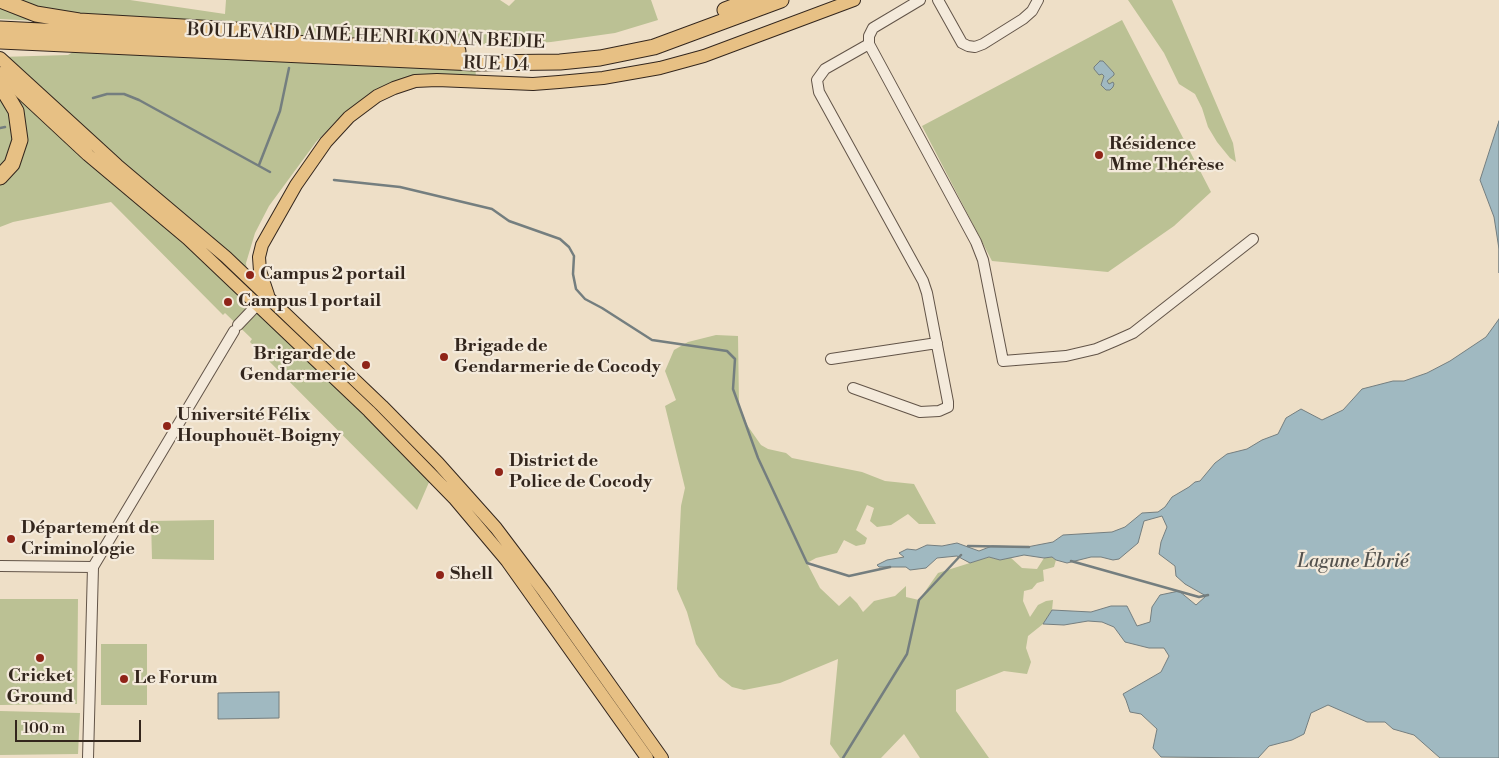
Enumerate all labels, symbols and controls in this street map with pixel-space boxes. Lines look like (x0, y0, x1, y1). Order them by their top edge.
street label: BOULEVARD AIMÉ HENRI KONAN BEDIE (187, 20, 545, 54)
street label: RUE D4 (463, 53, 529, 77)
place label: Résidence Mme Thérèse (1109, 134, 1224, 176)
marker: Résidence Mme Thérèse (1093, 149, 1105, 161)
place label: Campus 2 portail (260, 264, 406, 286)
marker: Campus 2 portail (244, 269, 256, 281)
place label: Campus 1 portail (238, 291, 381, 313)
marker: Campus 1 portail (222, 296, 234, 308)
place label: Brigade de Gendarmerie de Cocody (454, 336, 661, 378)
place label: Brigarde de Gendarmerie (240, 344, 356, 386)
marker: Brigade de Gendarmerie de Cocody (438, 351, 450, 363)
marker: Brigarde de Gendarmerie (360, 359, 372, 371)
place label: Université Félix Houphouët-Boigny (177, 405, 341, 448)
marker: Université Félix Houphouët-Boigny (161, 420, 173, 432)
place label: District de Police de Cocody (509, 451, 652, 494)
marker: District de Police de Cocody (493, 466, 505, 478)
place label: Département de Criminologie (21, 518, 159, 560)
marker: Département de Criminologie (5, 533, 17, 545)
water label: Lagune Ébrié (1297, 551, 1409, 573)
place label: Shell (450, 564, 493, 586)
marker: Shell (434, 569, 446, 581)
marker: Cricket Ground (34, 652, 46, 664)
place label: Cricket Ground (6, 666, 74, 709)
place label: Le Forum (134, 668, 218, 690)
marker: Le Forum (118, 673, 130, 685)
scale bar (18, 710, 144, 742)
text: 100 m (23, 719, 65, 738)

